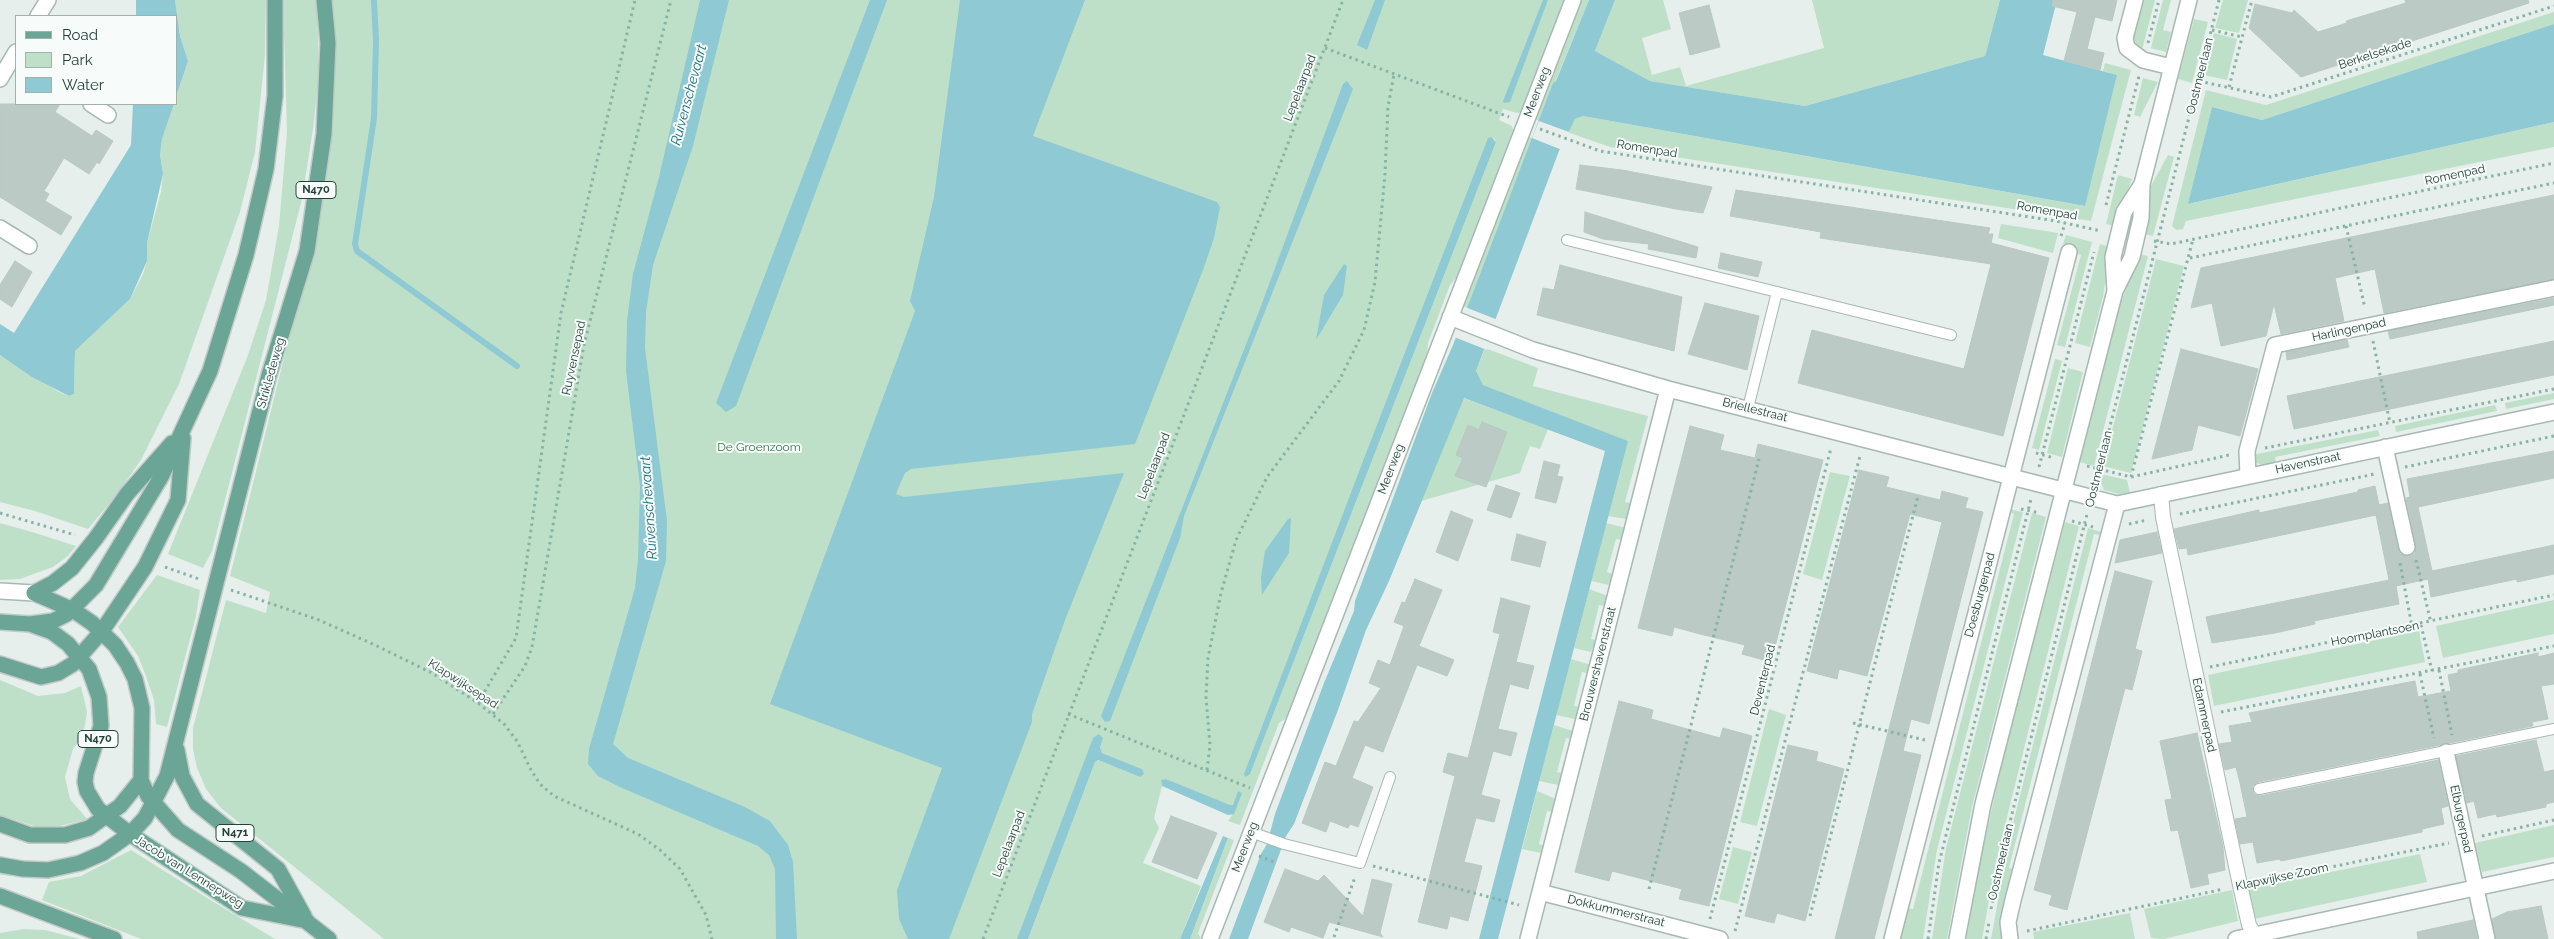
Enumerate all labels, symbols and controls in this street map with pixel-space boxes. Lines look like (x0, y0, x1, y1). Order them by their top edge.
legend (15, 15, 178, 105)
text: Road (62, 26, 98, 44)
street label: Berkelsekade (2337, 35, 2413, 73)
street label: Oostmeerlaan (2184, 36, 2216, 116)
water label: Ruivenschevaart (667, 43, 711, 147)
text: Park (62, 51, 93, 69)
street label: Lepelaarpad (1281, 53, 1319, 123)
street label: Meerweg (1521, 65, 1553, 119)
text: Water (62, 76, 104, 94)
street label: Romenpad (1616, 137, 1678, 161)
street label: Romenpad (2424, 162, 2486, 188)
road number: N470 (296, 182, 336, 198)
street label: Romenpad (2016, 199, 2078, 223)
street label: Harlingenpad (2311, 315, 2387, 345)
street label: Ruyvensepad (559, 319, 589, 397)
street label: Strikledeweg (254, 336, 288, 410)
street label: Briellestraat (1721, 395, 1789, 425)
street label: Oostmeerlaan (2083, 429, 2115, 509)
street label: Lepelaarpad (1135, 431, 1173, 501)
park label: De Groenzoom (717, 440, 801, 454)
street label: Meerweg (1375, 442, 1407, 496)
street label: Havenstraat (2274, 449, 2342, 477)
water label: Ruivenschevaart (637, 456, 661, 560)
street label: Doesburgerpad (1962, 551, 1998, 639)
street label: Brouwershavenstraat (1577, 605, 1619, 723)
street label: Hoornplantsoen (2330, 618, 2420, 650)
street label: Deventerpad (1747, 643, 1779, 717)
street label: Klapwijksepad (425, 656, 501, 712)
street label: Edammerpad (2189, 676, 2219, 754)
road number: N470 (78, 731, 118, 748)
street label: Elburgerpad (2447, 784, 2475, 854)
street label: Lepelaarpad (990, 809, 1028, 879)
street label: Meerweg (1229, 820, 1261, 874)
street label: Oostmeerlaan (1985, 822, 2017, 902)
road number: N471 (216, 824, 254, 841)
street label: Jacob van Lennepweg (132, 833, 246, 911)
street label: Klapwijkse Zoom (2234, 860, 2330, 894)
street label: Dokkummerstraat (1566, 892, 1666, 930)

